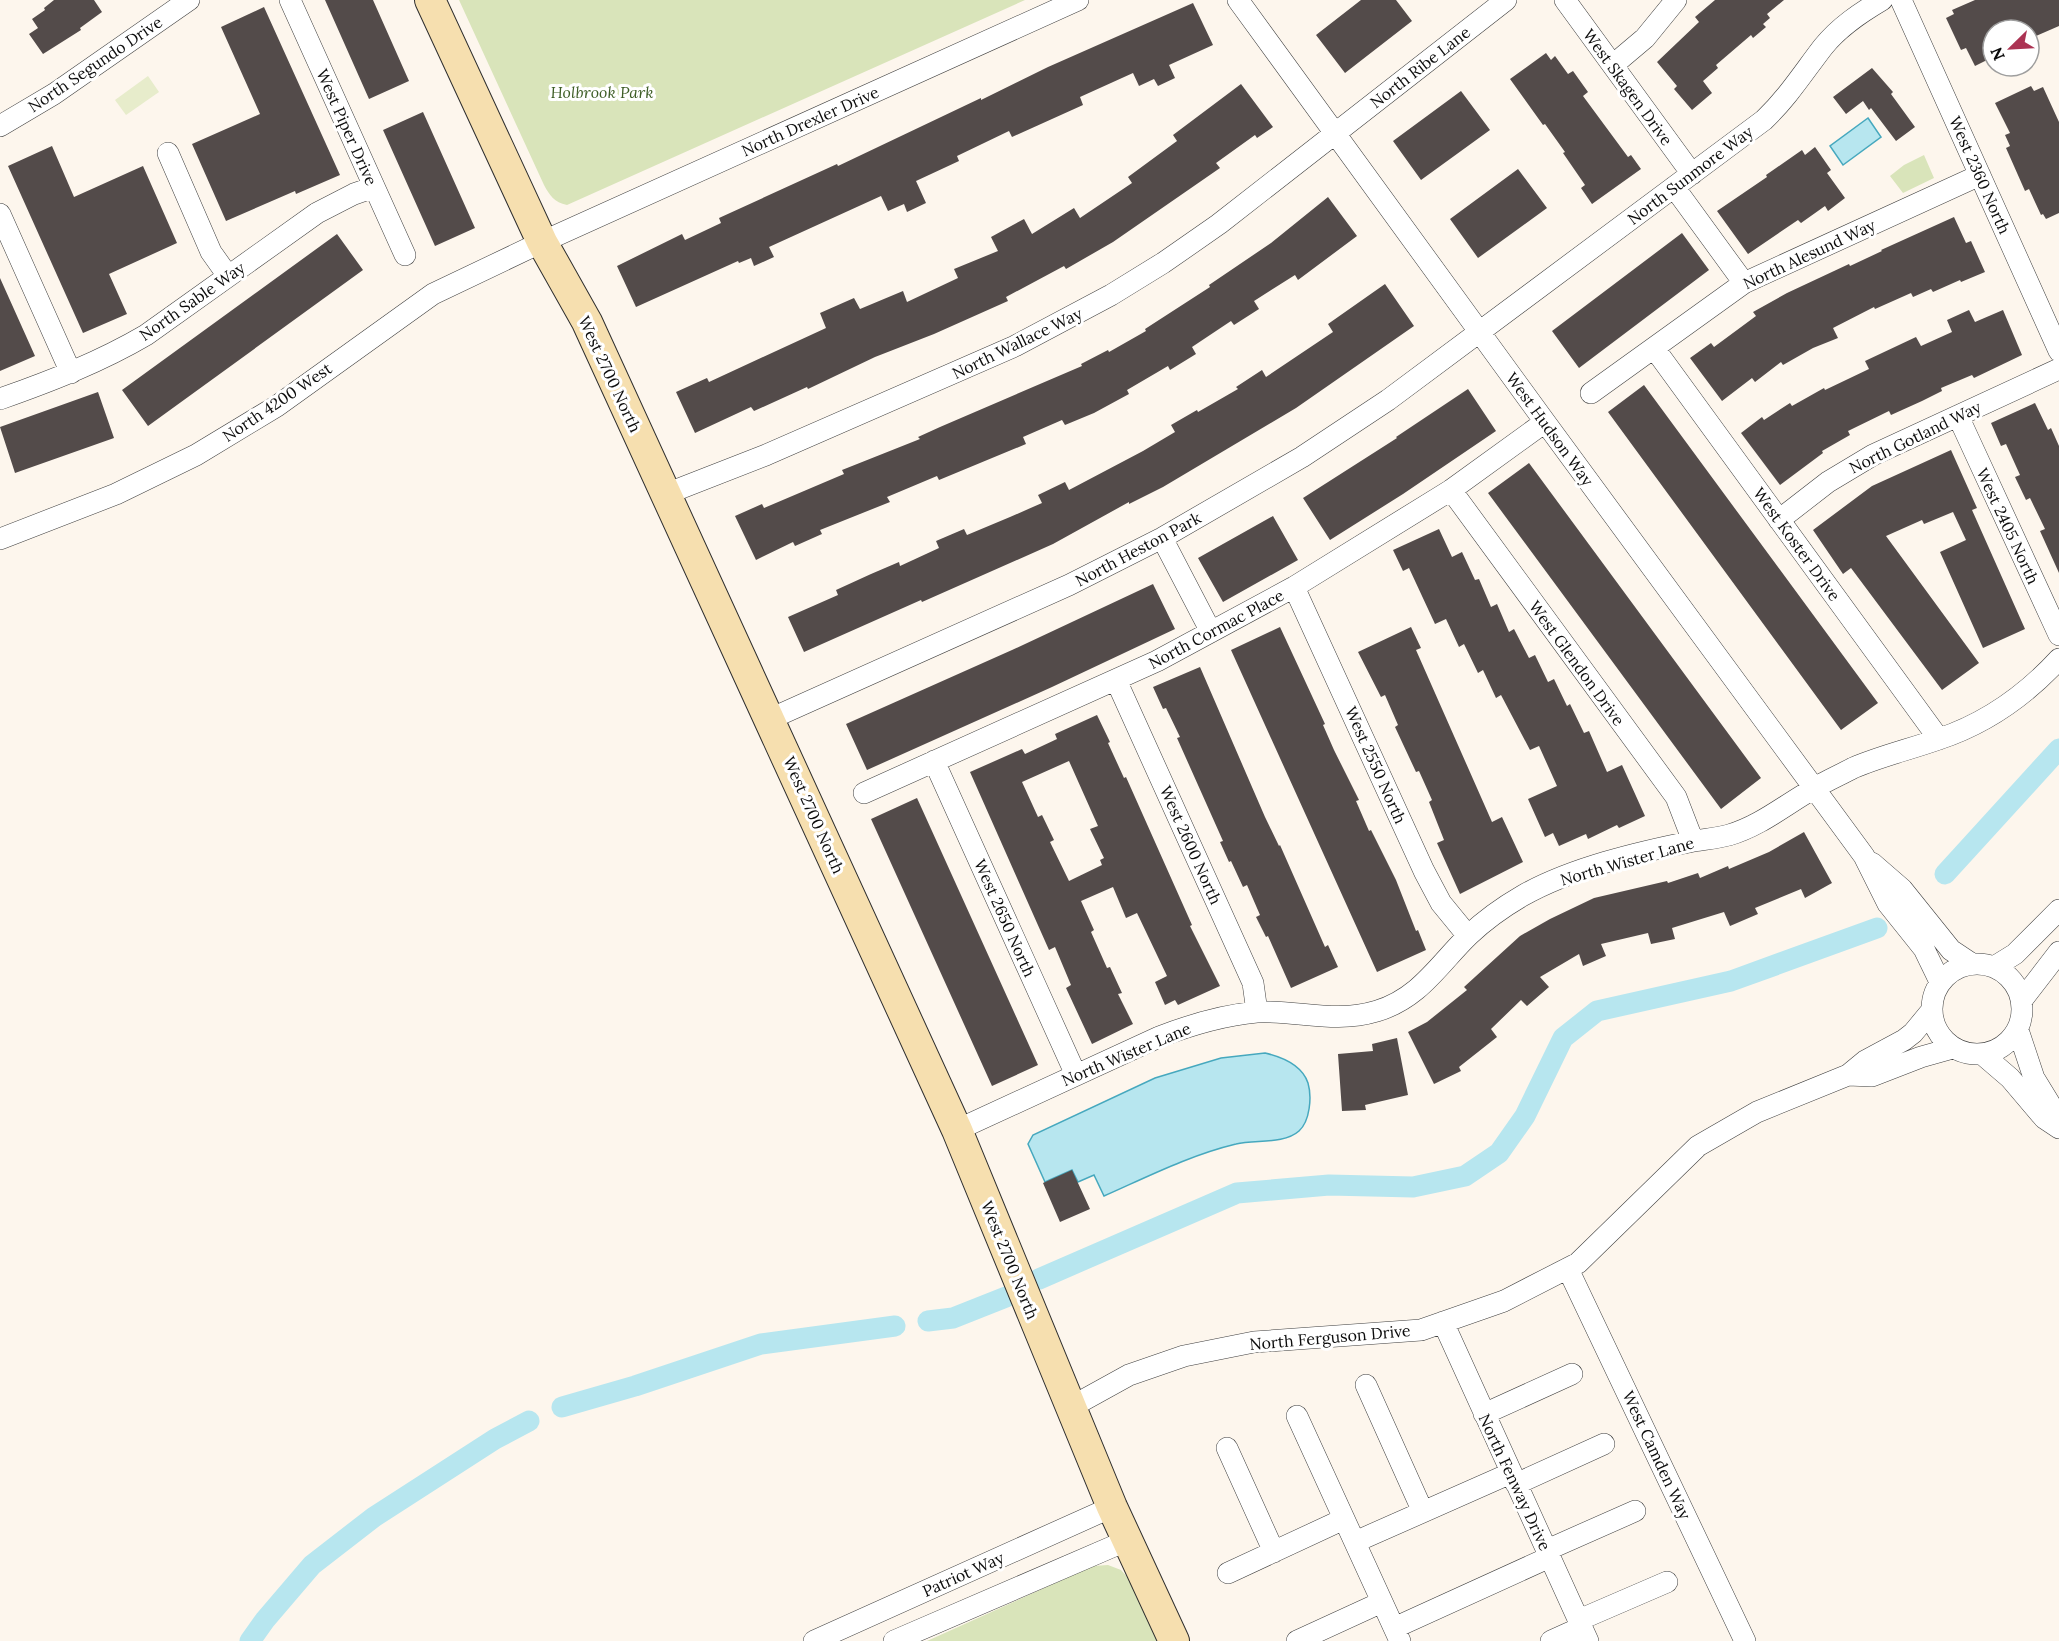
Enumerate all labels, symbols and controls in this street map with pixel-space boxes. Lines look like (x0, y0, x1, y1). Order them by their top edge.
street label: North Segundo Drive (24, 12, 166, 116)
north arrow (1981, 18, 2041, 78)
street label: North Ribe Lane (1366, 22, 1474, 112)
street label: West Skagen Drive (1579, 25, 1677, 149)
text: N (1986, 44, 2009, 64)
street label: West Piper Drive (312, 66, 382, 189)
park label: Holbrook Park (551, 82, 653, 102)
street label: North Drexler Drive (738, 82, 882, 160)
street label: West 2360 North (1945, 113, 2015, 237)
street label: North Sunmore Way (1623, 121, 1757, 229)
street label: North Alesund Way (1740, 214, 1879, 293)
street label: North Sable Way (135, 257, 249, 345)
street label: North Wallace Way (949, 303, 1086, 383)
street label: West 2700 North (574, 313, 646, 436)
street label: North 4200 West (219, 358, 336, 446)
street label: West Hudson Way (1502, 368, 1598, 490)
street label: North Gotland Way (1846, 396, 1985, 478)
street label: West 2405 North (1972, 465, 2044, 588)
street label: West Koster Drive (1749, 483, 1845, 605)
street label: North Heston Park (1072, 507, 1205, 591)
street label: North Cormac Place (1145, 585, 1287, 673)
street label: West Glendon Drive (1525, 597, 1629, 730)
street label: West 2550 North (1341, 703, 1411, 827)
street label: West 2700 North (779, 753, 849, 877)
street label: West 2600 North (1156, 783, 1226, 908)
street label: North Wister Lane (1558, 832, 1696, 890)
street label: West 2650 North (970, 856, 1040, 980)
street label: North Wister Lane (1058, 1018, 1194, 1090)
street label: West 2700 North (977, 1198, 1043, 1323)
street label: North Ferguson Drive (1249, 1320, 1412, 1354)
street label: West Camden Way (1618, 1388, 1696, 1523)
street label: North Fenway Drive (1475, 1410, 1556, 1554)
street label: Patriot Way (919, 1547, 1007, 1601)

